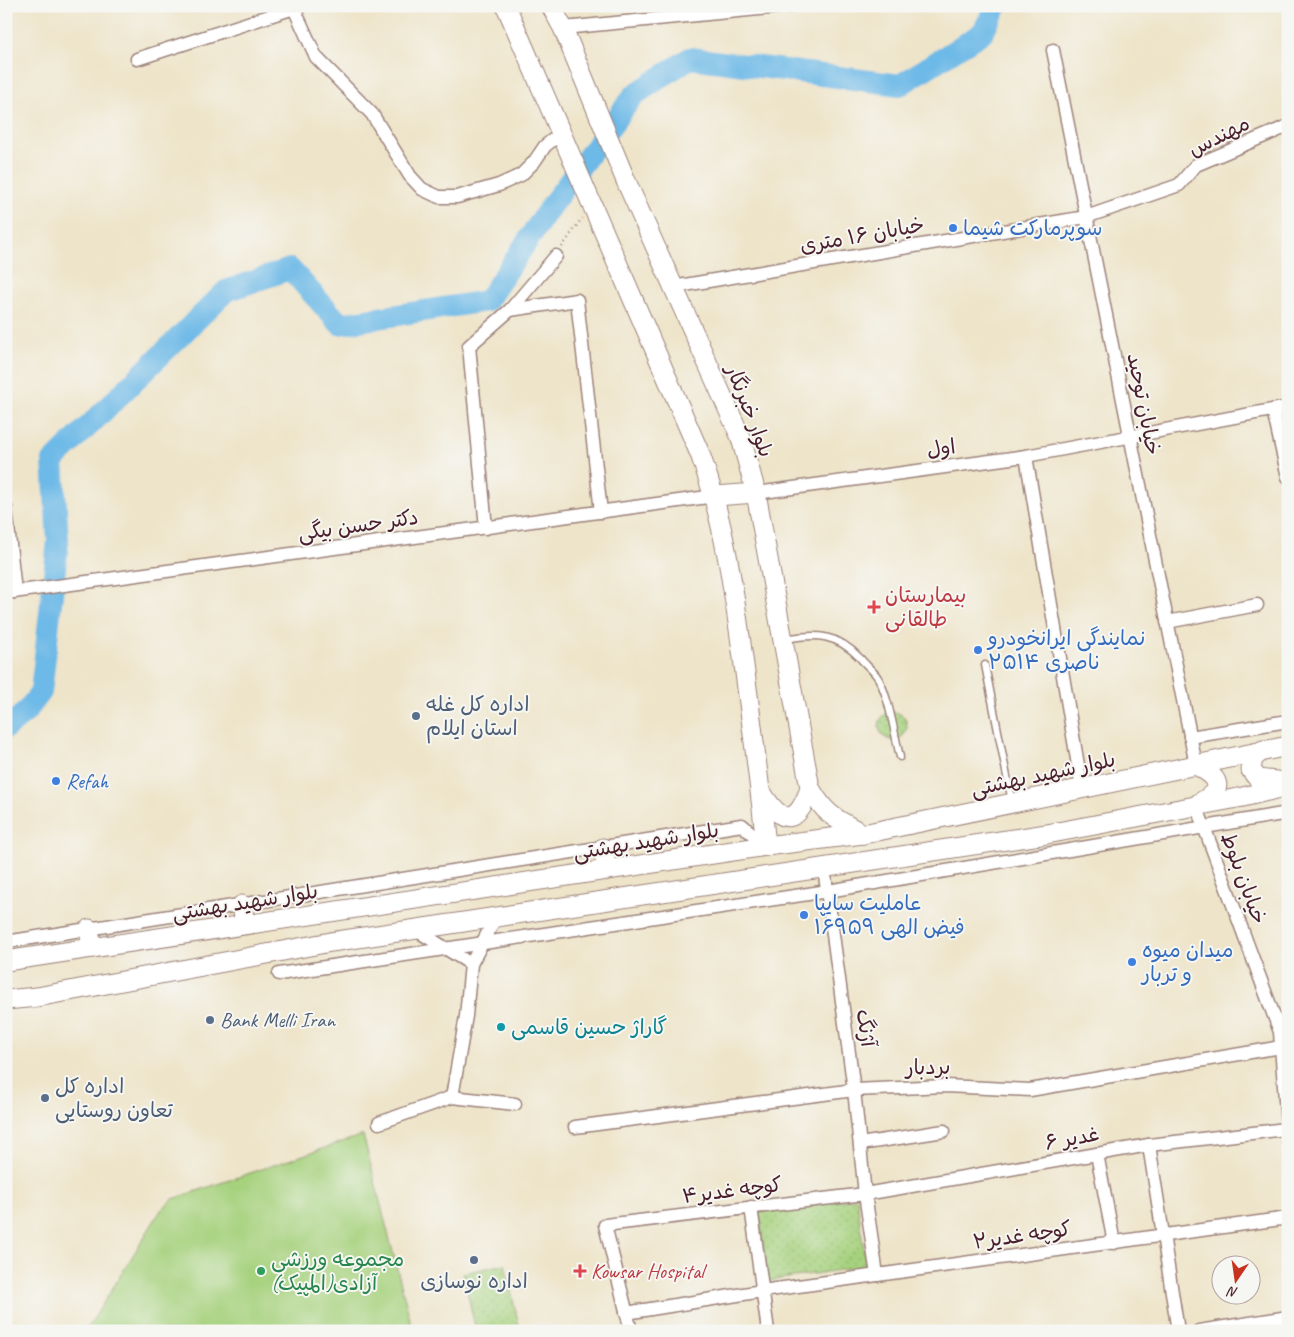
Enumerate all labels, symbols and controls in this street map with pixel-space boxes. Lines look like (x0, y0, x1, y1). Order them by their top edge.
street label: مهندس (1184, 110, 1254, 162)
street label: خیابان ۱۶ متری (798, 211, 926, 259)
place label: سوپرمارکت شیما (963, 215, 1103, 241)
marker: سوپرمارکت شیما (947, 222, 959, 234)
street label: خیابان توحید (1121, 351, 1167, 457)
street label: بلوار خبرنگار (720, 359, 780, 461)
street label: اول (925, 433, 957, 463)
street label: دکتر حسن بیگی (296, 504, 420, 547)
place label: بیمارستان طالقانی (885, 582, 966, 633)
marker: بیمارستان طالقانی (867, 600, 881, 614)
place label: نمایندگی ایرانخودرو ناصری ۲۵۱۴ (986, 625, 1145, 675)
marker: نمایندگی ایرانخودرو ناصری ۲۵۱۴ (972, 644, 984, 656)
place label: اداره کل غله استان ایلام (426, 691, 529, 744)
marker: اداره کل غله استان ایلام (410, 710, 422, 722)
street label: بلوار شهید بهشتی (968, 746, 1118, 803)
place label: Refah (66, 768, 109, 794)
marker: Refah (50, 775, 62, 787)
street label: بلوار شهید بهشتی (571, 817, 721, 866)
street label: خیابان بلوط (1214, 828, 1273, 928)
street label: بلوار شهید بهشتی (170, 878, 320, 927)
place label: عاملیت سایپا ۱۶۹۵۹ فیض الهی (814, 890, 965, 941)
marker: عاملیت سایپا ۱۶۹۵۹ فیض الهی (798, 909, 810, 921)
place label: میدان میوه و تربار (1140, 937, 1234, 987)
marker: میدان میوه و تربار (1126, 956, 1138, 968)
place label: Bank Melli Iran (220, 1007, 336, 1033)
street label: آژنگ (850, 1007, 882, 1049)
marker: Bank Melli Iran (204, 1014, 216, 1026)
place label: گاراژ حسین قاسمی (511, 1014, 667, 1041)
marker: گاراژ حسین قاسمی (495, 1021, 507, 1033)
street label: بردبار (903, 1054, 951, 1080)
place label: اداره کل تعاون روستایی (55, 1073, 174, 1124)
marker: اداره کل تعاون روستایی (39, 1092, 51, 1104)
street label: غدیر ۶ (1043, 1120, 1101, 1156)
street label: کوچه غدیر۴ (681, 1171, 783, 1209)
street label: کوچه غدیر۲ (971, 1215, 1073, 1255)
place label: مجموعه ورزشی آزادی(المپیک) (271, 1246, 404, 1296)
marker: اداره نوسازی (468, 1254, 480, 1266)
north arrow (1212, 1254, 1262, 1304)
place label: Kowsar Hospital (591, 1258, 707, 1284)
marker: Kowsar Hospital (573, 1264, 587, 1278)
marker: مجموعه ورزشی آزادی(المپیک) (255, 1265, 267, 1277)
place label: اداره نوسازی (420, 1268, 528, 1294)
text: N (1225, 1282, 1239, 1301)

